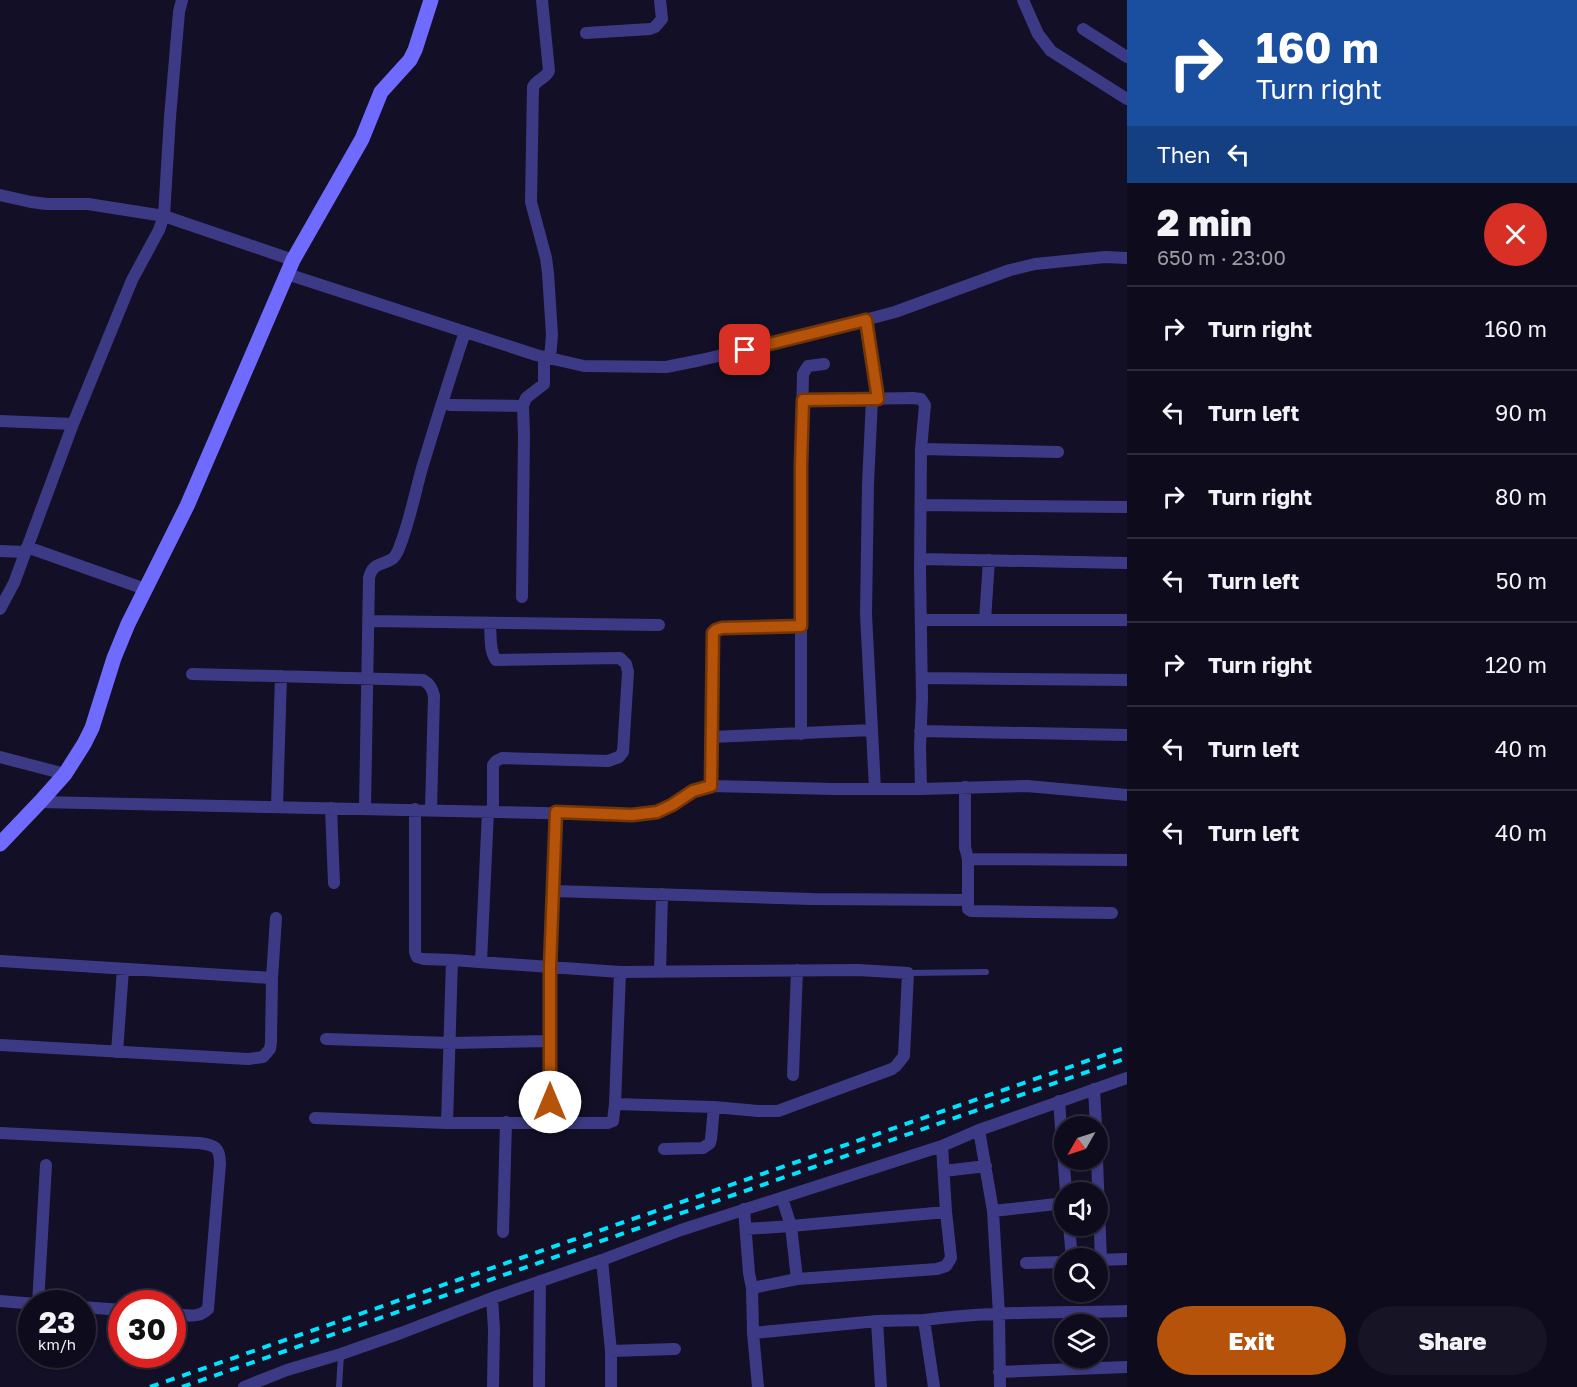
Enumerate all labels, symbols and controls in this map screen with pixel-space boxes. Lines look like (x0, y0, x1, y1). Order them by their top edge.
text: 160 m (1256, 22, 1379, 72)
icon: right (1157, 24, 1235, 102)
text: Turn right (1256, 73, 1382, 105)
icon: left (1222, 138, 1255, 171)
text: Then (1157, 141, 1210, 168)
text: 2 min (1157, 201, 1252, 244)
button: close (1484, 203, 1547, 266)
text: 650 m · 23:00 (1157, 245, 1286, 269)
icon: right (1157, 312, 1190, 345)
text: Turn right (1208, 315, 1312, 342)
text: 160 m (1484, 315, 1547, 342)
pin (719, 324, 770, 375)
icon: arrive (728, 333, 761, 366)
icon: left (1157, 396, 1190, 429)
text: Turn left (1208, 399, 1299, 426)
text: 90 m (1495, 399, 1547, 426)
icon: right (1157, 480, 1190, 513)
text: Turn right (1208, 483, 1312, 510)
text: 80 m (1495, 483, 1547, 510)
icon: left (1157, 564, 1190, 597)
text: Turn left (1208, 567, 1299, 594)
text: 50 m (1496, 567, 1547, 594)
icon: right (1157, 648, 1190, 681)
text: Turn right (1208, 651, 1312, 678)
text: 120 m (1485, 651, 1547, 678)
icon: left (1157, 732, 1190, 765)
text: Turn left (1208, 735, 1299, 762)
text: 40 m (1495, 735, 1547, 762)
icon: left (1157, 816, 1190, 849)
text: Turn left (1208, 819, 1299, 846)
text: 40 m (1495, 819, 1547, 846)
position arrow (518, 1070, 582, 1134)
north arrow (1054, 1116, 1108, 1170)
map controls (1054, 1116, 1108, 1368)
button: sound (1054, 1182, 1108, 1236)
button: search (1054, 1248, 1108, 1302)
speed limit sign: 30 (108, 1290, 186, 1368)
text: 23 (39, 1304, 75, 1340)
button: Exit (1157, 1306, 1346, 1375)
button: Share (1358, 1306, 1547, 1375)
button: layers (1054, 1314, 1108, 1368)
text: km/h (38, 1335, 76, 1353)

